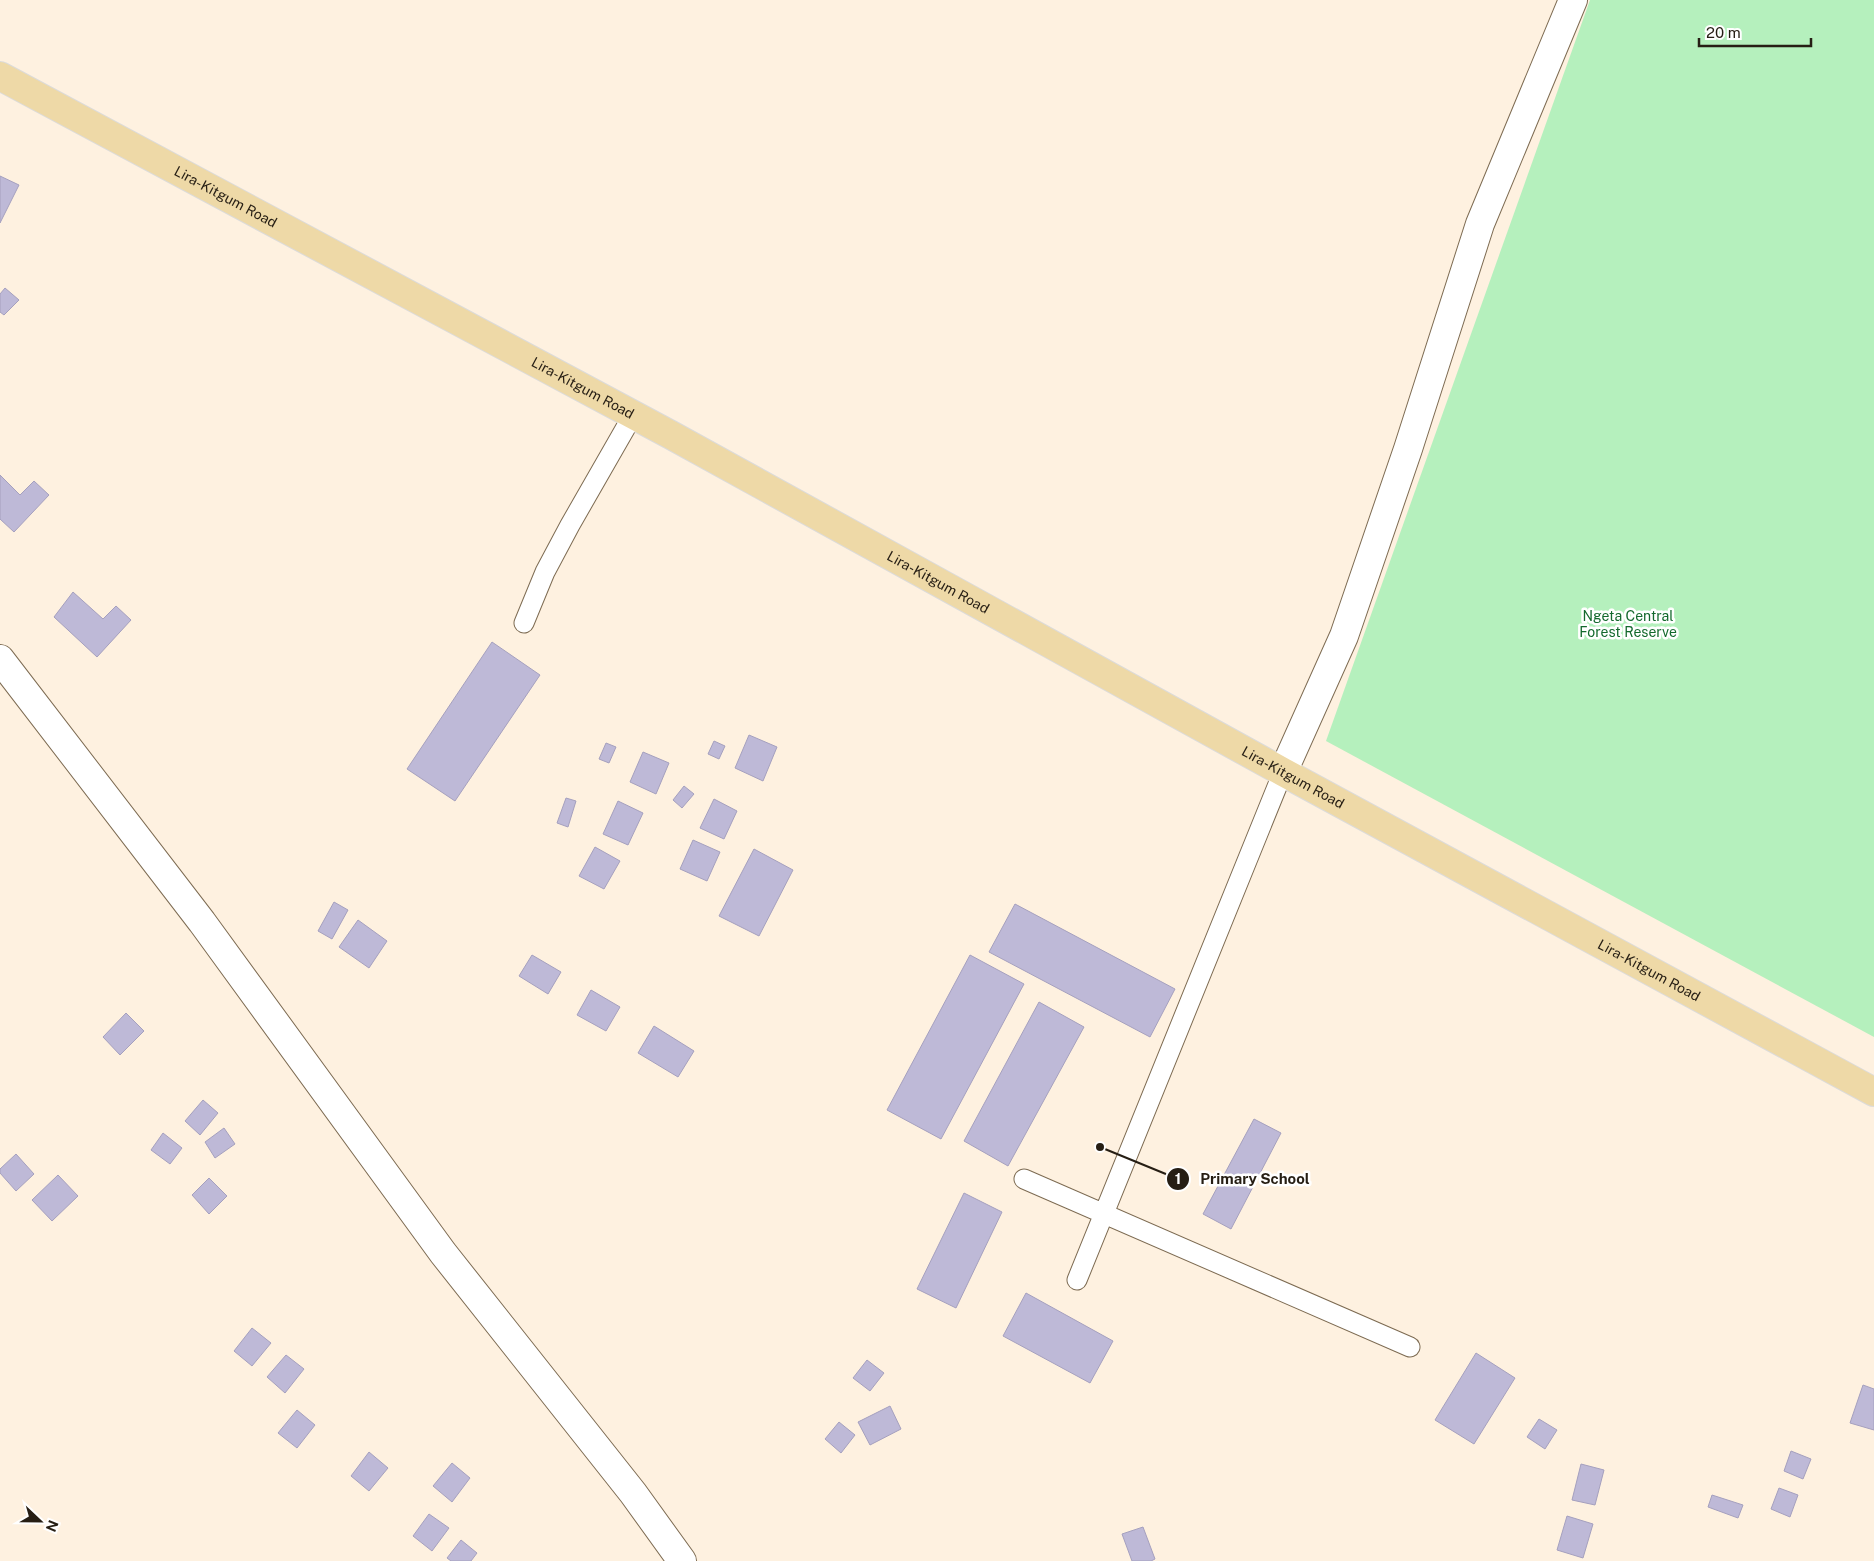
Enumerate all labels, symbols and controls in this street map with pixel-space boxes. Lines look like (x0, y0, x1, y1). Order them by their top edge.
scale bar (1699, 15, 1812, 47)
text: 20 m (1706, 24, 1741, 41)
street label: Lira-Kitgum Road (172, 163, 280, 231)
street label: Lira-Kitgum Road (529, 354, 637, 422)
street label: Lira-Kitgum Road (884, 548, 992, 617)
park label: Ngeta Central Forest Reserve (1579, 608, 1677, 640)
street label: Lira-Kitgum Road (1239, 743, 1347, 812)
street label: Lira-Kitgum Road (1595, 936, 1703, 1004)
callout: Primary School (1166, 1164, 1320, 1194)
text: 1 (1175, 1170, 1181, 1187)
text: Primary School (1200, 1170, 1310, 1187)
north arrow (15, 1496, 65, 1546)
text: N (43, 1518, 62, 1534)

